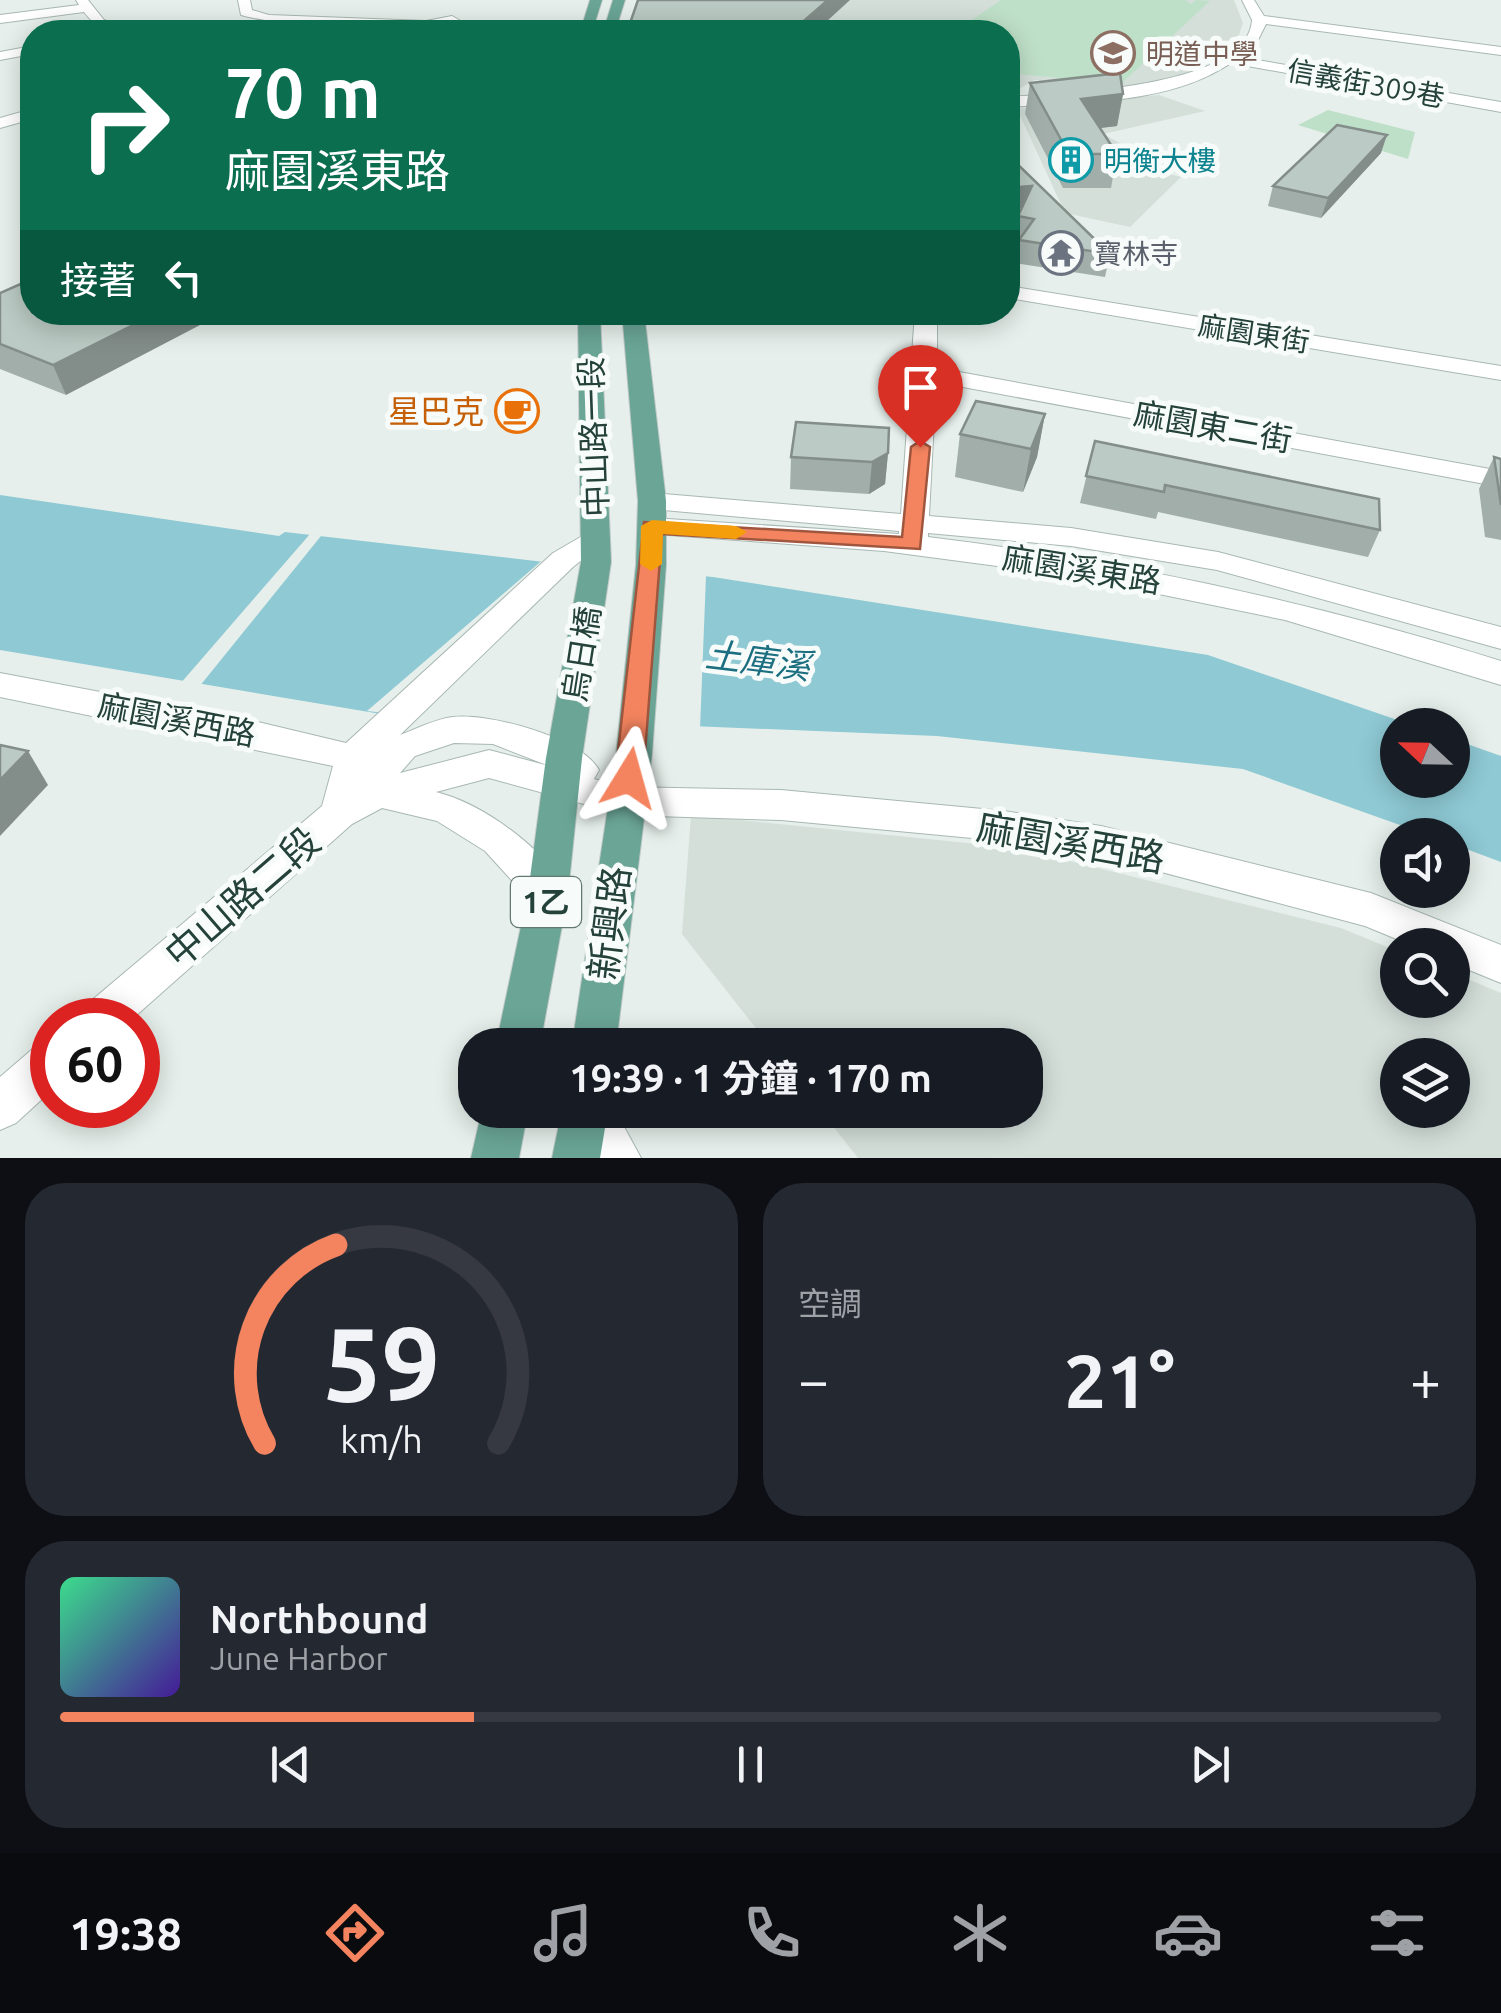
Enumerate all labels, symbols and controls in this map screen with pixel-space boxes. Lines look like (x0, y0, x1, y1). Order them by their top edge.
school or university icon: 明道中學 (1090, 30, 1136, 76)
place label: 明道中學 (1146, 38, 1258, 69)
text: 70 m (225, 53, 381, 131)
street label: 信義街309巷 (1285, 54, 1447, 112)
icon: right (60, 60, 190, 190)
building icon: 明衡大樓 (1048, 137, 1094, 183)
text: 麻園溪東路 (225, 145, 450, 196)
place label: 明衡大樓 (1104, 145, 1216, 176)
temple icon: 寶林寺 (1038, 230, 1084, 276)
place label: 寶林寺 (1094, 238, 1178, 269)
icon: left (156, 250, 211, 305)
text: 接著 (60, 259, 136, 301)
street label: 麻園東街 (1196, 309, 1312, 357)
pin (878, 345, 963, 448)
street label: 中山路一段 (572, 356, 614, 518)
icon: arrive (893, 360, 948, 415)
cafe icon: 星巴克 (494, 388, 540, 434)
place label: 星巴克 (388, 393, 484, 429)
street label: 麻園東二街 (1131, 394, 1295, 458)
street label: 麻園溪東路 (1000, 539, 1164, 599)
street label: 烏日橋 (556, 604, 606, 704)
water label: 土庫溪 (703, 634, 818, 687)
street label: 麻園溪西路 (95, 686, 259, 752)
north arrow (1380, 708, 1470, 798)
map controls (1380, 708, 1470, 1128)
position arrow (577, 726, 681, 830)
street label: 麻園溪西路 (974, 805, 1168, 879)
button: sound (1380, 818, 1470, 908)
street label: 中山路二段 (157, 819, 327, 975)
street label: 新興路 (581, 864, 637, 982)
road number: 1乙 (511, 877, 581, 927)
button: search (1380, 928, 1470, 1018)
speed limit sign: 60 (30, 998, 160, 1128)
button: layers (1380, 1038, 1470, 1128)
text: 19:39 · 1 分鐘 · 170 m (569, 1057, 932, 1099)
text: 空調 (798, 1285, 862, 1321)
text: 59 (323, 1304, 440, 1421)
text: 21° (1064, 1338, 1175, 1422)
text: − (798, 1349, 829, 1410)
text: + (1410, 1349, 1441, 1410)
text: km/h (340, 1420, 423, 1460)
text: Northbound (210, 1598, 428, 1640)
text: June Harbor (210, 1640, 388, 1676)
icon: previous (263, 1737, 318, 1792)
icon: pause (723, 1737, 778, 1792)
icon: next (1183, 1737, 1238, 1792)
icon: directions (320, 1898, 390, 1968)
icon: music (528, 1898, 598, 1968)
icon: phone (737, 1898, 807, 1968)
icon: climate (945, 1898, 1015, 1968)
icon: car (1153, 1898, 1223, 1968)
icon: filters (1362, 1898, 1432, 1968)
text: 19:38 (69, 1908, 182, 1959)

